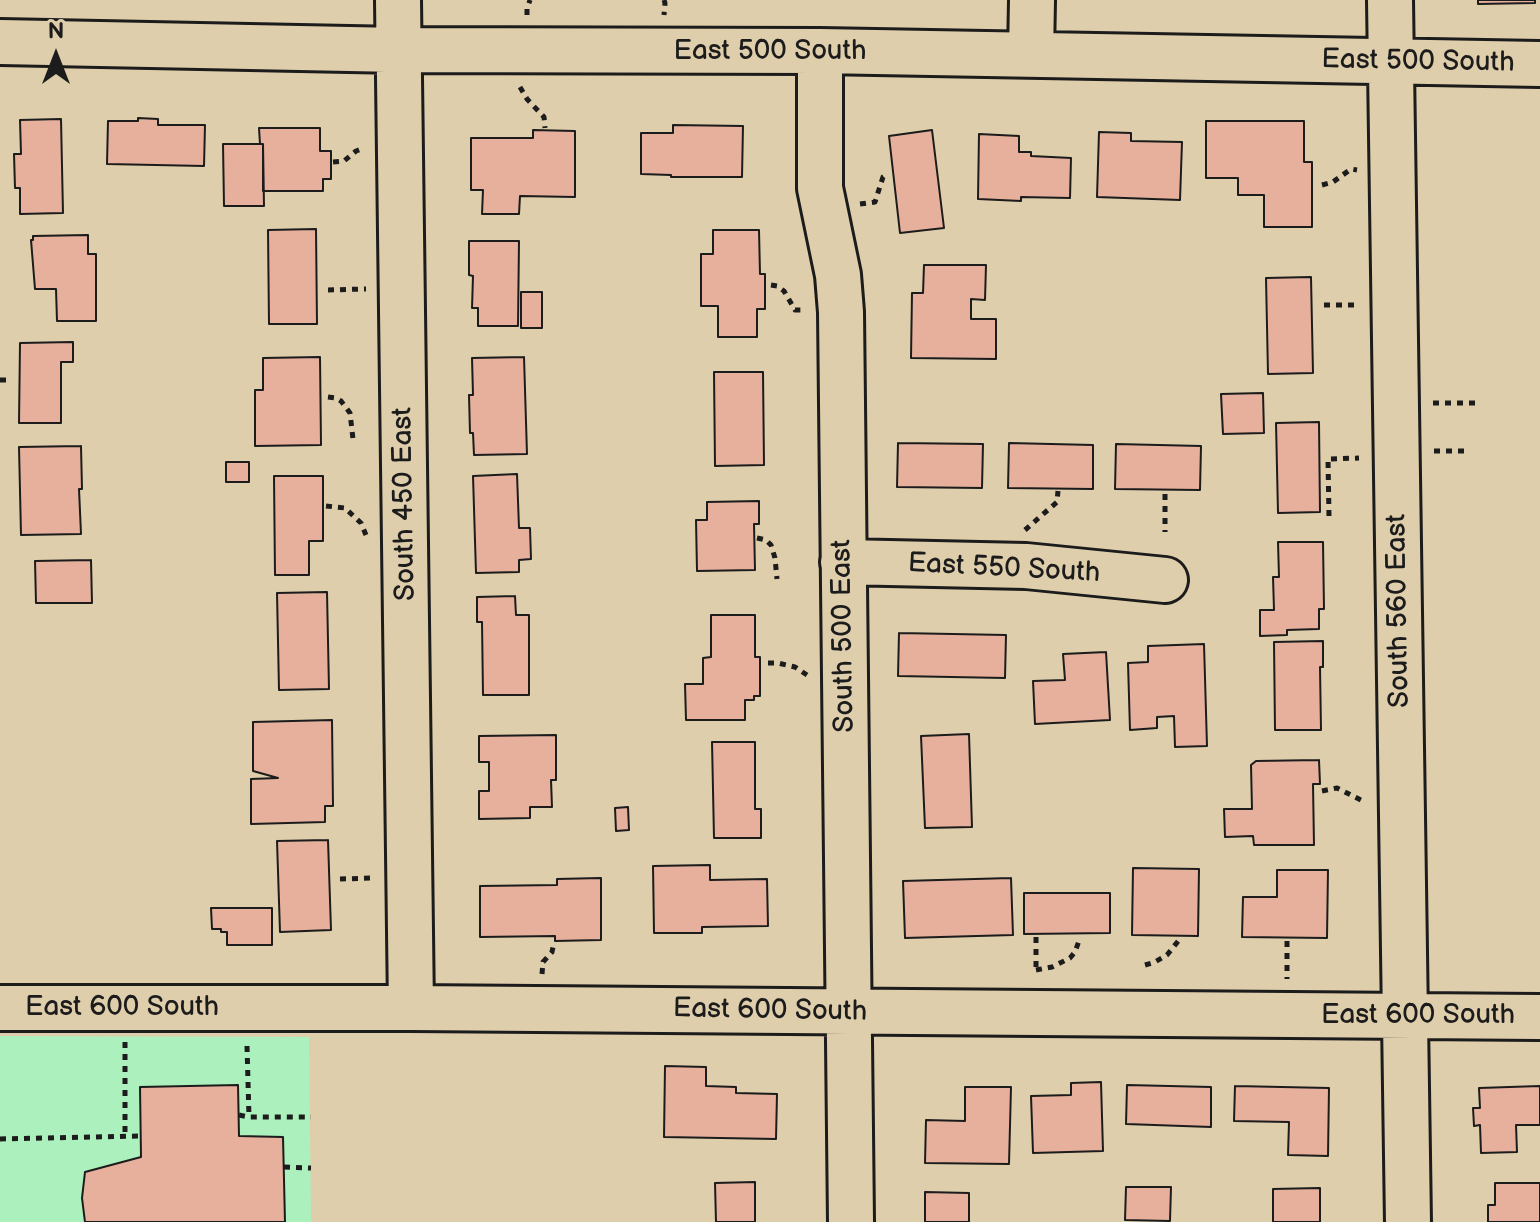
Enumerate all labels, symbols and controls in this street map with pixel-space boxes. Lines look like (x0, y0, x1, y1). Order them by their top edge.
north arrow (16, 16, 96, 96)
text: N (48, 18, 64, 45)
street label: East 500 South (673, 35, 867, 69)
street label: East 500 South (1321, 44, 1515, 80)
street label: South 450 East (387, 407, 423, 601)
street label: South 560 East (1381, 514, 1417, 708)
street label: South 500 East (826, 539, 862, 733)
street label: East 550 South (907, 547, 1101, 591)
street label: East 600 South (25, 991, 219, 1025)
street label: East 600 South (673, 993, 867, 1029)
street label: East 600 South (1321, 999, 1515, 1033)

